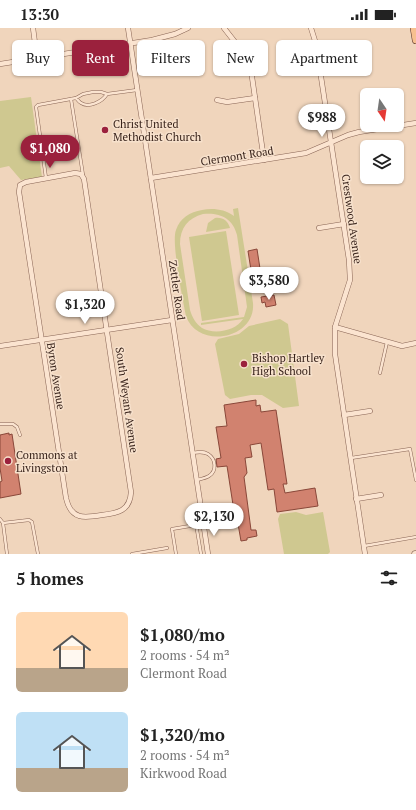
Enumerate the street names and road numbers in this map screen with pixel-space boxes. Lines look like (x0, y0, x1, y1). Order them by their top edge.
street label: Clermont Road (200, 143, 274, 169)
street label: Crestwood Avenue (339, 173, 365, 265)
street label: Zettler Road (166, 259, 188, 321)
street label: Byron Avenue (44, 342, 68, 411)
street label: South Weyant Avenue (113, 346, 141, 454)

